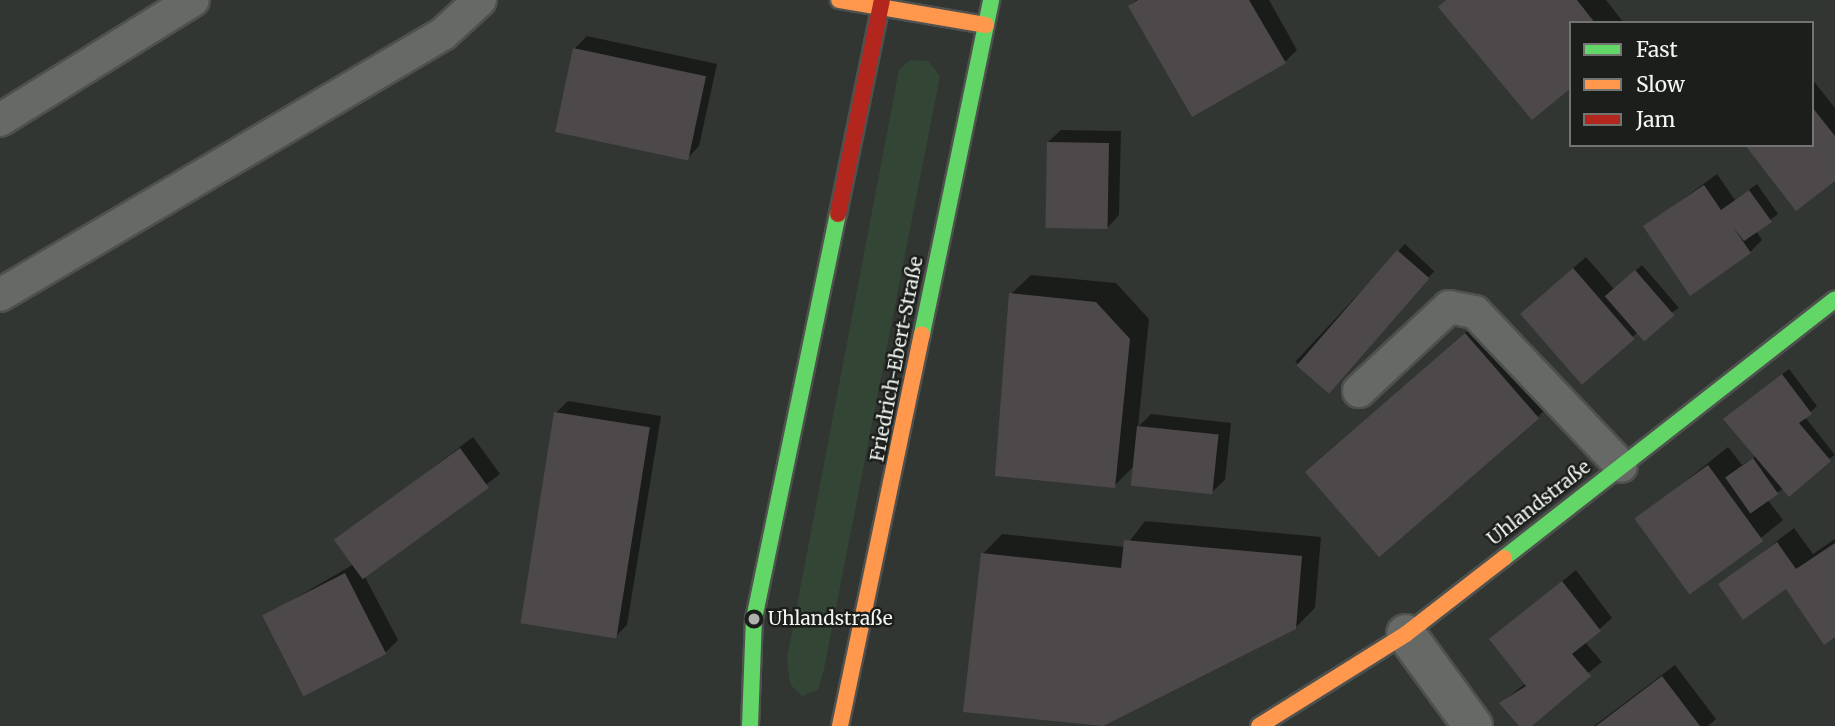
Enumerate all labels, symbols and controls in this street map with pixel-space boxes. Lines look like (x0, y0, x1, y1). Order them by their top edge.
legend (1569, 21, 1814, 147)
text: Fast (1636, 36, 1678, 63)
text: Slow (1636, 71, 1685, 98)
text: Jam (1636, 106, 1675, 133)
street label: Friedrich-Ebert-Straße (866, 254, 928, 464)
street label: Uhlandstraße (1483, 456, 1595, 550)
place label: Uhlandstraße (768, 608, 893, 630)
marker: Uhlandstraße (746, 611, 762, 627)

